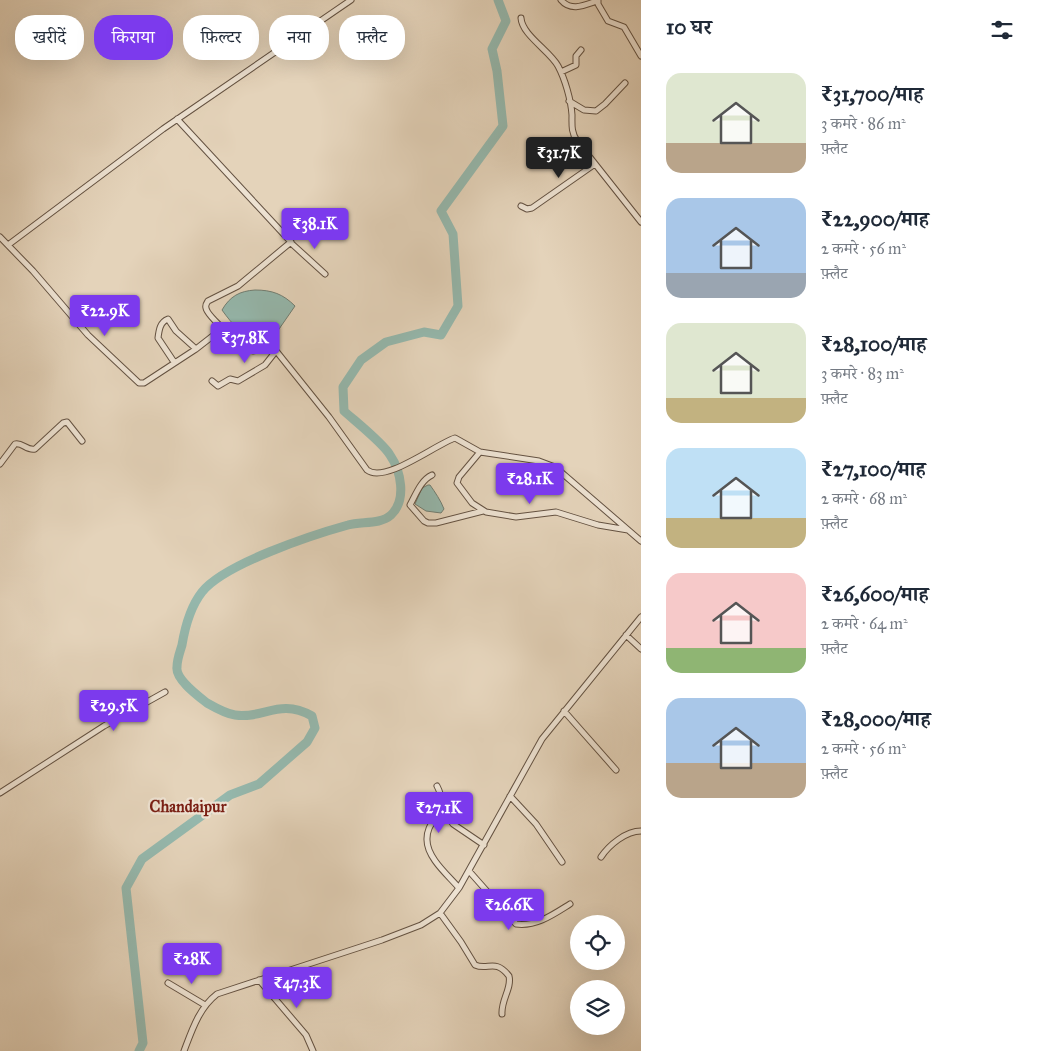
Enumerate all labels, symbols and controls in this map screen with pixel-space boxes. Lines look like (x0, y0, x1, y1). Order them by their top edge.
text: 10 घर (666, 14, 712, 40)
chip: खरीदें (15, 15, 84, 60)
chip: किराया (94, 15, 173, 60)
chip: फ़िल्टर (183, 15, 259, 60)
chip: नया (269, 15, 329, 60)
chip: फ़्लैट (339, 15, 405, 60)
icon: filters (988, 16, 1016, 44)
text: ₹31,700/माह (821, 81, 923, 107)
icon: home (706, 93, 766, 153)
text: 3 कमरे · 86 m² (821, 114, 906, 133)
pin: ₹31.7K (518, 136, 600, 179)
text: फ़्लैट (821, 139, 848, 158)
text: ₹31.7K (537, 143, 581, 162)
text: ₹22,900/माह (821, 206, 929, 232)
pin: ₹38.1K (274, 208, 356, 250)
text: ₹38.1K (293, 214, 337, 233)
icon: home (706, 218, 766, 278)
text: 2 कमरे · 56 m² (821, 239, 906, 258)
text: फ़्लैट (821, 264, 848, 283)
pin: ₹22.9K (64, 294, 146, 337)
text: ₹22.9K (81, 301, 129, 320)
pin: ₹37.8K (204, 322, 286, 364)
text: ₹37.8K (222, 328, 268, 347)
text: ₹28,100/माह (821, 331, 927, 357)
icon: home (706, 343, 766, 403)
text: 3 कमरे · 83 m² (821, 364, 904, 383)
text: फ़्लैट (821, 389, 848, 408)
text: ₹27,100/माह (821, 456, 926, 482)
pin: ₹28.1K (489, 462, 571, 505)
icon: home (706, 468, 766, 528)
text: ₹28.1K (507, 469, 553, 488)
text: 2 कमरे · 68 m² (821, 489, 907, 508)
text: फ़्लैट (821, 514, 848, 533)
text: ₹26,600/माह (821, 581, 929, 607)
icon: home (706, 593, 766, 653)
text: 2 कमरे · 64 m² (821, 614, 908, 633)
text: फ़्लैट (821, 639, 848, 658)
pin: ₹29.5K (73, 690, 155, 732)
text: ₹29.5K (90, 696, 138, 715)
text: ₹28,000/माह (821, 706, 931, 732)
icon: home (706, 718, 766, 778)
text: 2 कमरे · 56 m² (821, 739, 906, 758)
text: फ़्लैट (821, 764, 848, 783)
pin: ₹27.1K (398, 792, 480, 834)
district label: Chandaipur (150, 797, 227, 817)
text: ₹27.1K (416, 798, 462, 817)
pin: ₹26.6K (468, 888, 550, 931)
text: ₹26.6K (485, 895, 533, 914)
map controls (570, 915, 625, 1035)
button: locate (570, 915, 625, 970)
pin: ₹28K (162, 942, 222, 985)
text: ₹28K (174, 949, 210, 968)
pin: ₹47.3K (256, 966, 338, 1009)
text: ₹47.3K (274, 973, 320, 992)
button: layers (570, 980, 625, 1035)

